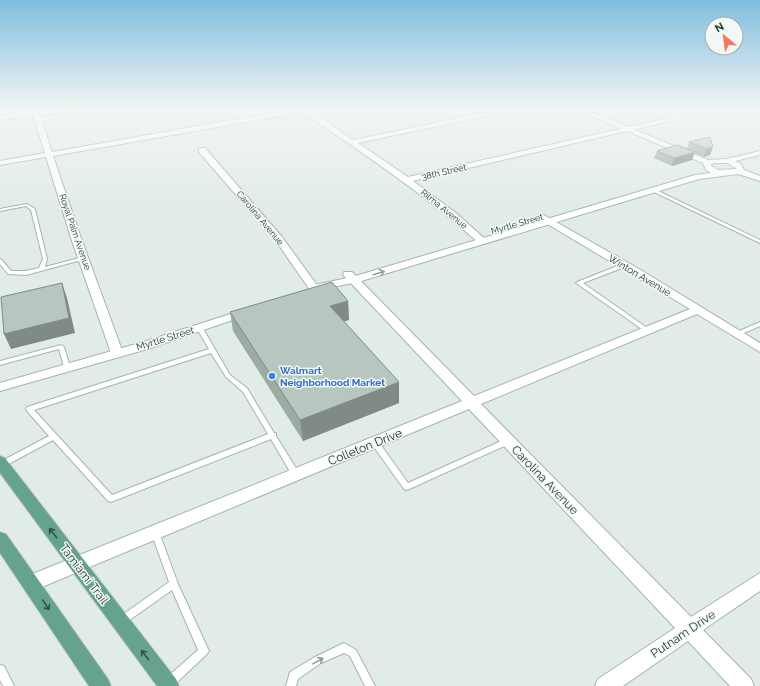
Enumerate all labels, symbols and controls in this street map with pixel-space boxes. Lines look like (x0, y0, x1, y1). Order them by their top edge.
north arrow (704, 16, 744, 56)
text: N (713, 20, 726, 35)
street label: 38th Street (421, 162, 467, 182)
street label: Rilma Avenue (419, 187, 470, 231)
street label: Carolina Avenue (234, 189, 286, 248)
street label: Royal Palm Avenue (57, 193, 93, 272)
street label: Myrtle Street (490, 212, 544, 236)
street label: Winton Avenue (607, 252, 673, 298)
one-way arrow (373, 268, 385, 276)
street label: Myrtle Street (135, 324, 196, 352)
place label: Walmart Neighborhood Market (280, 365, 385, 388)
marker: Walmart Neighborhood Market (267, 371, 277, 381)
street label: Colleton Drive (326, 426, 404, 468)
street label: Carolina Avenue (509, 443, 581, 517)
one-way arrow (49, 528, 57, 539)
street label: Tamiami Trail (57, 541, 112, 608)
one-way arrow (42, 600, 50, 611)
street label: Putnam Drive (648, 607, 718, 661)
one-way arrow (141, 649, 149, 660)
one-way arrow (312, 656, 324, 664)

